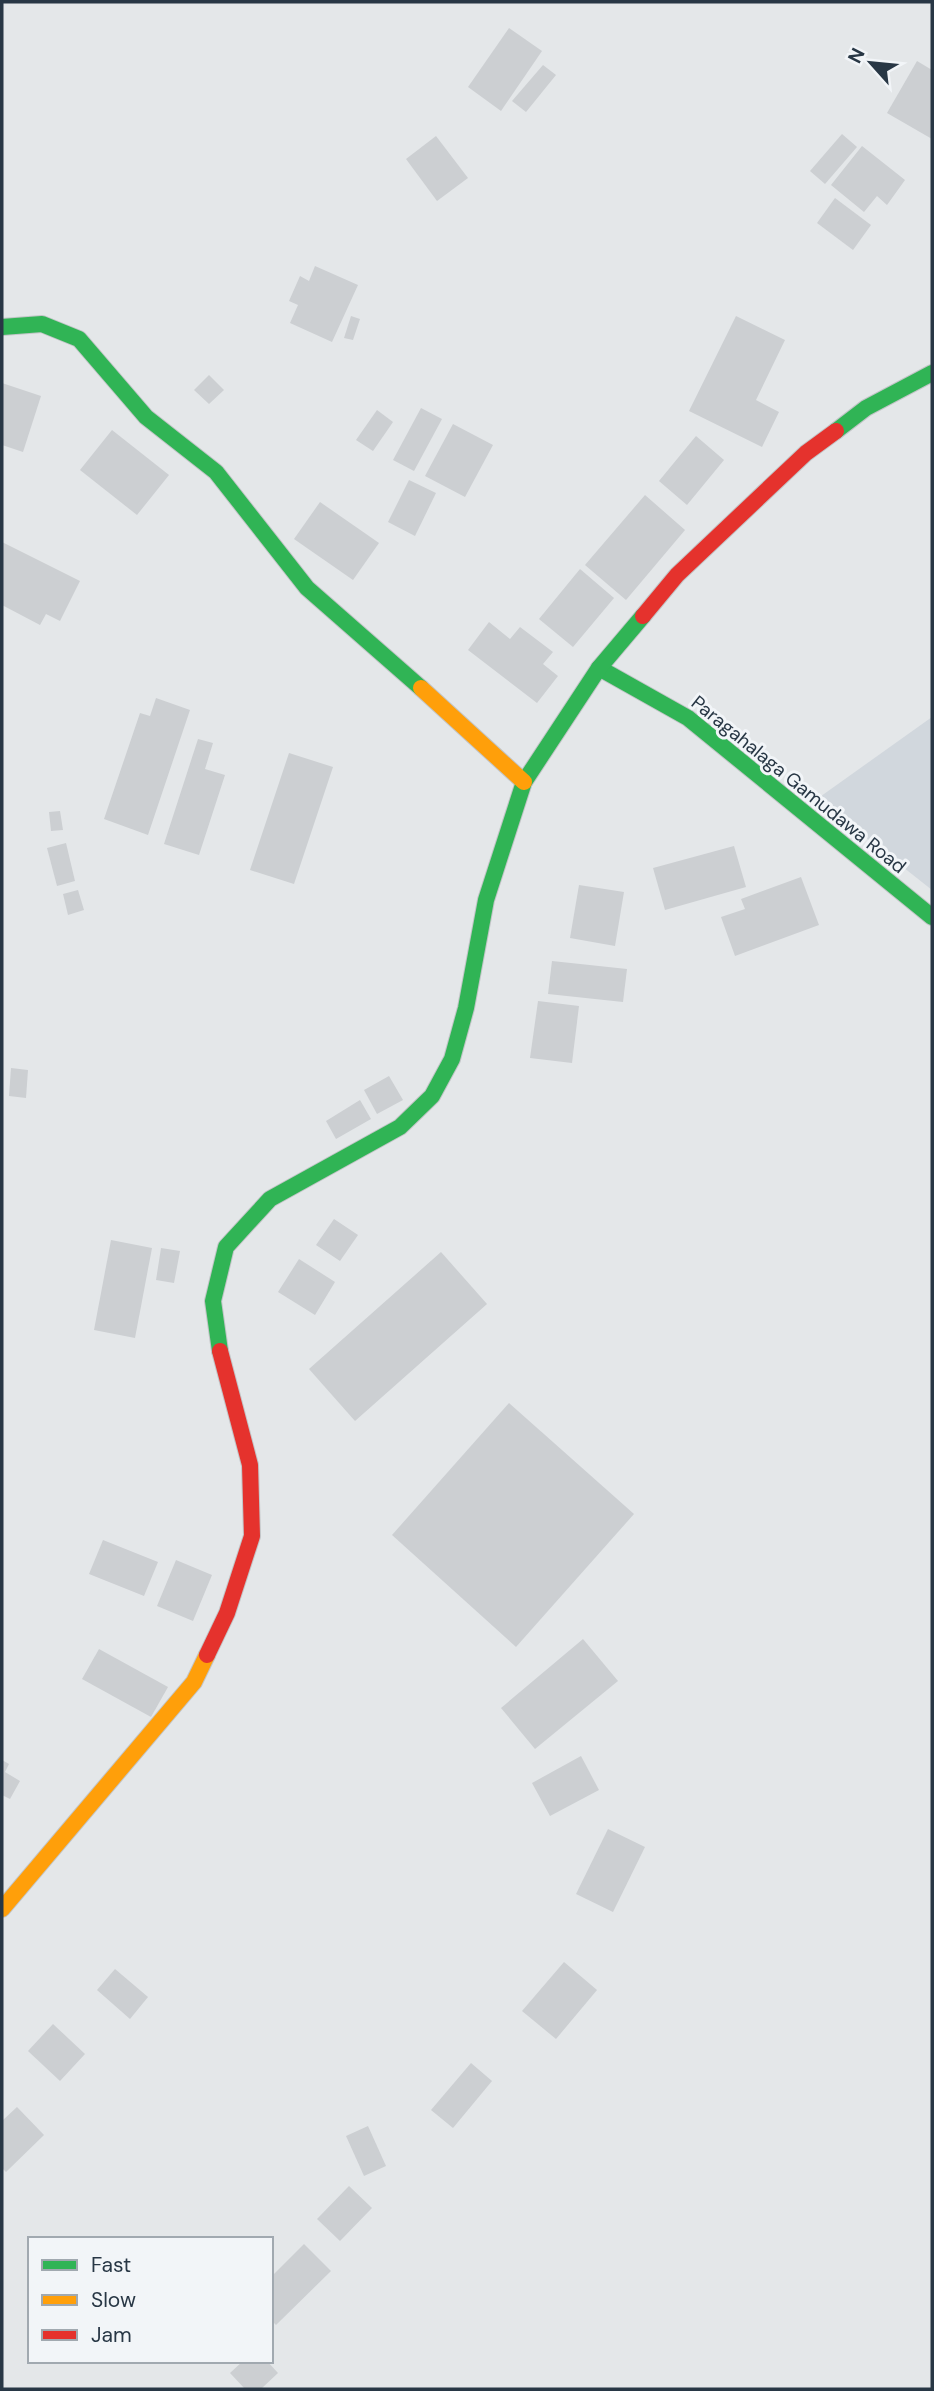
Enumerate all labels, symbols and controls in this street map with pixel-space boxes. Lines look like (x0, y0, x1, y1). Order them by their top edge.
north arrow (836, 28, 906, 98)
text: N (842, 44, 871, 67)
street label: Paragahalaga Gamudawa Road (686, 690, 911, 879)
legend (28, 2237, 273, 2363)
text: Fast (91, 2251, 131, 2279)
text: Slow (91, 2286, 136, 2314)
text: Jam (91, 2321, 132, 2349)

